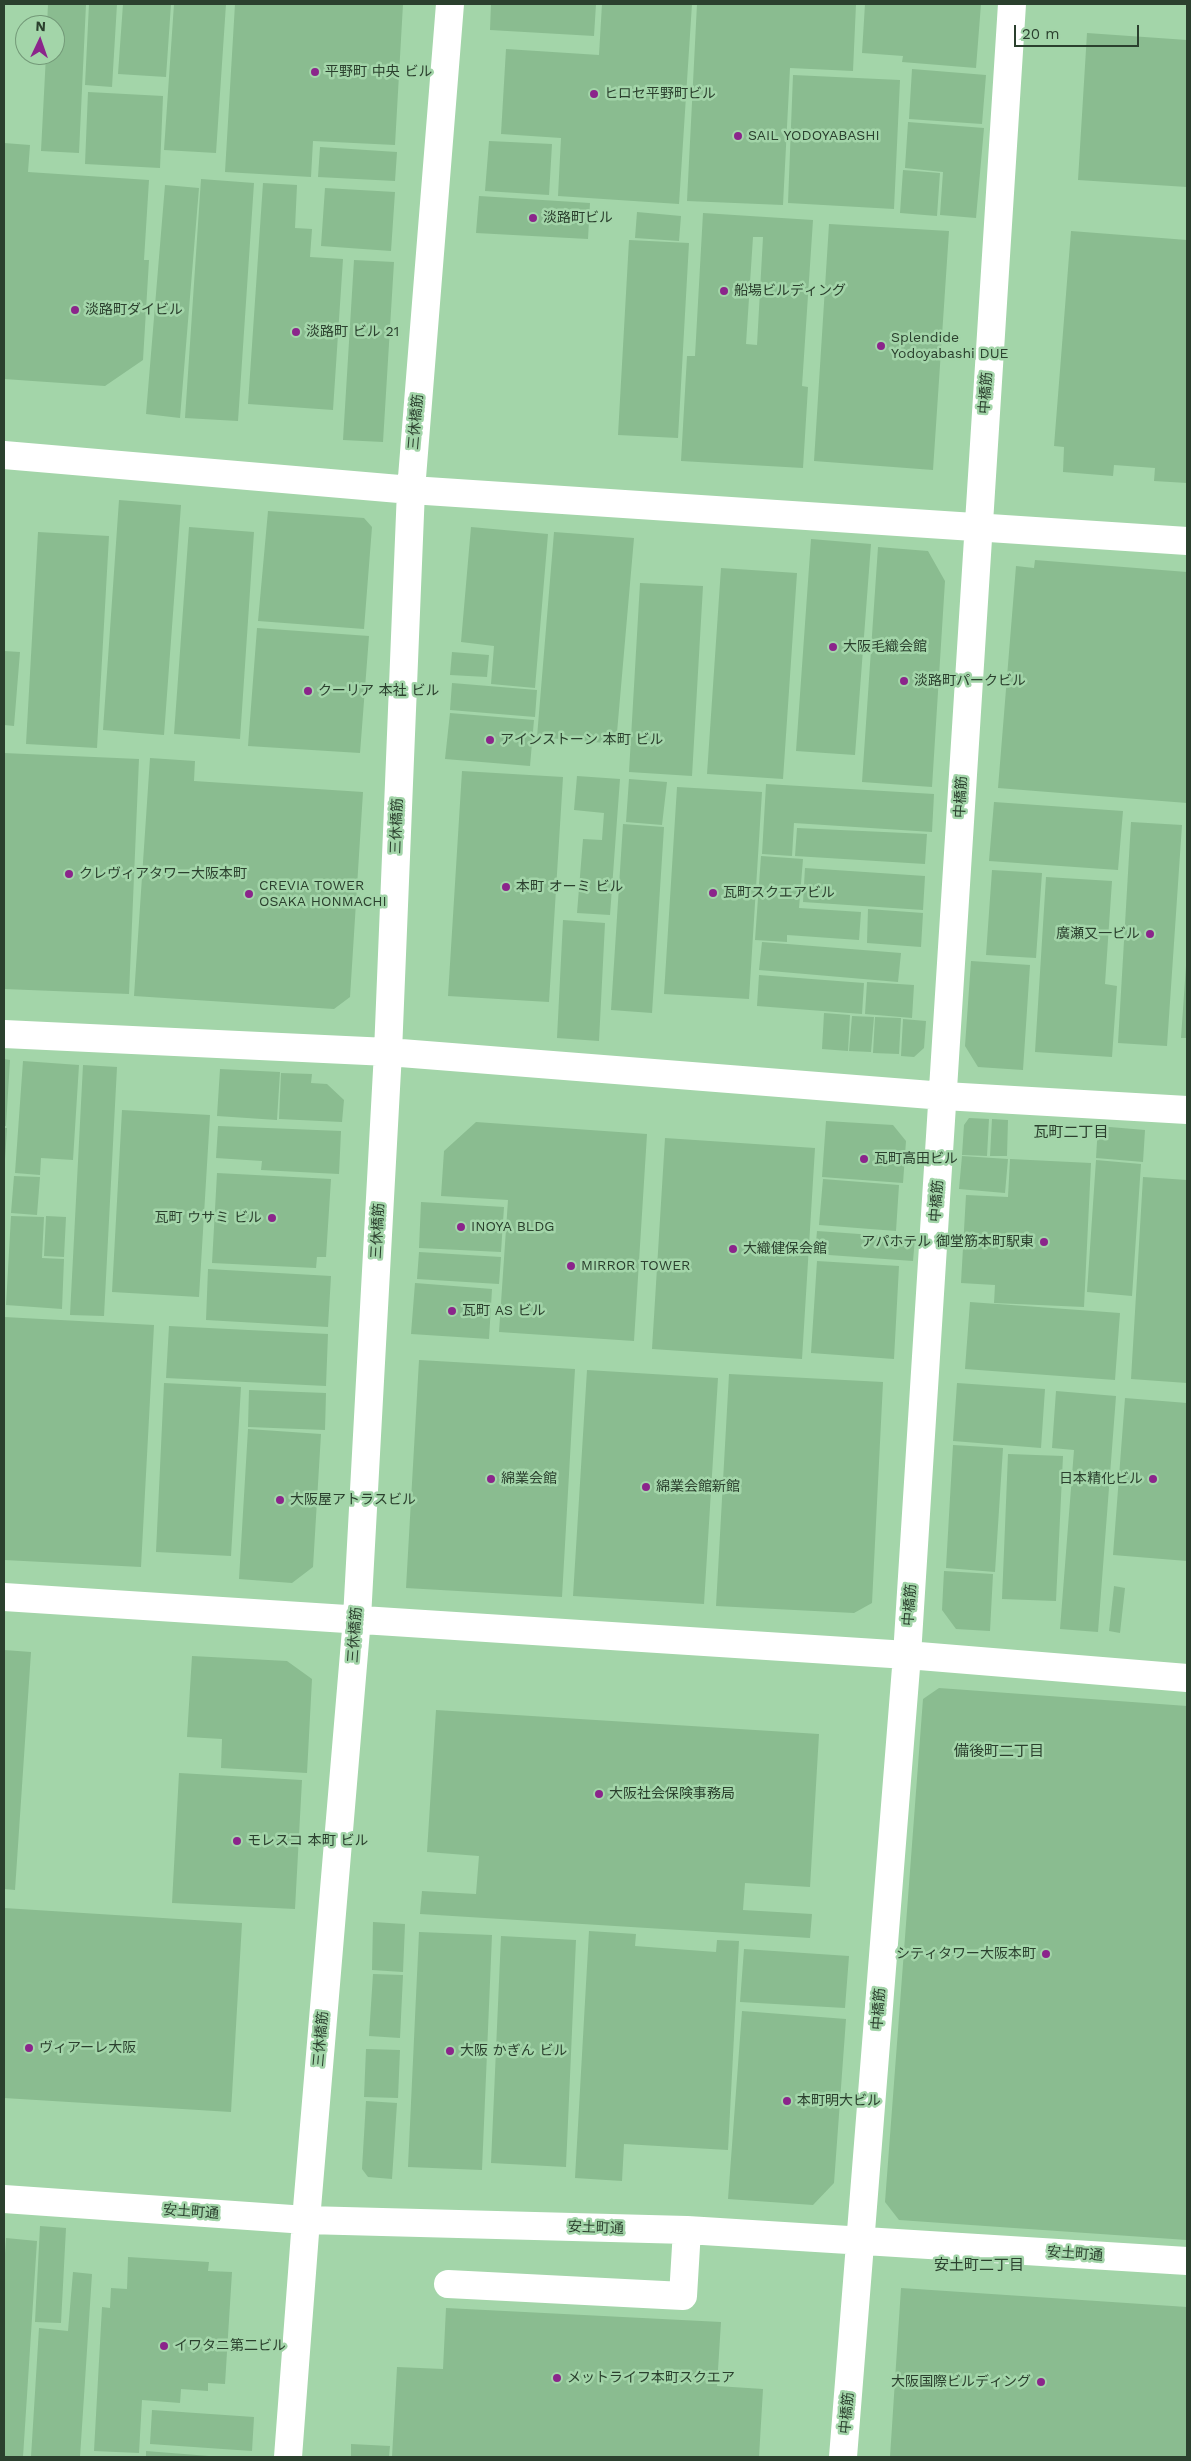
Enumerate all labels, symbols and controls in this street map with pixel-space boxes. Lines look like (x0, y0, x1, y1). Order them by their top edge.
north arrow (15, 15, 65, 65)
scale bar (1016, 15, 1141, 47)
text: N (35, 18, 46, 34)
text: 20 m (1022, 25, 1060, 43)
place label: 平野町 中央 ビル (325, 64, 433, 80)
marker: 平野町 中央 ビル (309, 66, 321, 78)
place label: ヒロセ平野町ビル (604, 86, 716, 102)
marker: ヒロセ平野町ビル (588, 88, 600, 100)
place label: SAIL YODOYABASHI (748, 128, 880, 144)
marker: SAIL YODOYABASHI (732, 130, 744, 142)
place label: 淡路町ビル (543, 210, 613, 226)
marker: 淡路町ビル (527, 212, 539, 224)
place label: 船場ビルディング (734, 283, 846, 299)
marker: 船場ビルディング (718, 285, 730, 297)
place label: 淡路町ダイビル (85, 302, 183, 318)
marker: 淡路町ダイビル (69, 304, 81, 316)
place label: 淡路町 ビル 21 (306, 324, 399, 340)
marker: 淡路町 ビル 21 (290, 326, 302, 338)
place label: Splendide Yodoyabashi DUE (891, 330, 1009, 362)
marker: Splendide Yodoyabashi DUE (875, 340, 887, 352)
street label: 中橋筋 (976, 371, 996, 415)
street label: 三休橋筋 (405, 393, 427, 451)
place label: 大阪毛織会館 (843, 639, 927, 655)
marker: 大阪毛織会館 (827, 641, 839, 653)
place label: 淡路町パークビル (914, 673, 1026, 689)
marker: 淡路町パークビル (898, 675, 910, 687)
place label: クーリア 本社 ビル (318, 683, 440, 699)
marker: クーリア 本社 ビル (302, 685, 314, 697)
place label: アインストーン 本町 ビル (500, 732, 664, 748)
marker: アインストーン 本町 ビル (484, 734, 496, 746)
street label: 中橋筋 (952, 776, 970, 818)
street label: 三休橋筋 (388, 798, 406, 854)
place label: クレヴィアタワー大阪本町 (79, 866, 247, 882)
marker: クレヴィアタワー大阪本町 (63, 868, 75, 880)
place label: CREVIA TOWER OSAKA HONMACHI (259, 878, 387, 910)
place label: 本町 オーミ ビル (516, 879, 624, 895)
marker: 本町 オーミ ビル (500, 881, 512, 893)
place label: 瓦町スクエアビル (723, 885, 835, 901)
marker: 瓦町スクエアビル (707, 887, 719, 899)
marker: CREVIA TOWER OSAKA HONMACHI (243, 888, 255, 900)
place label: 廣瀬又一ビル (1056, 926, 1140, 942)
marker: 廣瀬又一ビル (1144, 928, 1156, 940)
district label: 瓦町二丁目 (1034, 1124, 1108, 1142)
place label: 瓦町高田ビル (874, 1151, 958, 1167)
marker: 瓦町高田ビル (858, 1153, 870, 1165)
street label: 中橋筋 (927, 1179, 947, 1223)
street label: 三休橋筋 (368, 1203, 388, 1259)
place label: 瓦町 ウサミ ビル (154, 1210, 262, 1226)
marker: 瓦町 ウサミ ビル (266, 1212, 278, 1224)
place label: INOYA BLDG (471, 1219, 554, 1235)
marker: INOYA BLDG (455, 1221, 467, 1233)
place label: アパホテル 御堂筋本町駅東 (861, 1234, 1034, 1250)
marker: アパホテル 御堂筋本町駅東 (1038, 1236, 1050, 1248)
place label: 大織健保会館 (743, 1241, 827, 1257)
marker: 大織健保会館 (727, 1243, 739, 1255)
place label: MIRROR TOWER (581, 1258, 690, 1274)
marker: MIRROR TOWER (565, 1260, 577, 1272)
place label: 瓦町 AS ビル (462, 1303, 546, 1319)
marker: 瓦町 AS ビル (446, 1305, 458, 1317)
place label: 綿業会館 (501, 1471, 557, 1487)
place label: 日本精化ビル (1059, 1471, 1143, 1487)
marker: 綿業会館 (485, 1473, 497, 1485)
marker: 日本精化ビル (1147, 1473, 1159, 1485)
place label: 綿業会館新館 (656, 1479, 740, 1495)
marker: 綿業会館新館 (640, 1481, 652, 1493)
place label: 大阪屋アトラスビル (290, 1492, 416, 1508)
marker: 大阪屋アトラスビル (274, 1494, 286, 1506)
street label: 中橋筋 (900, 1583, 920, 1627)
street label: 三休橋筋 (345, 1606, 365, 1664)
district label: 備後町二丁目 (954, 1743, 1044, 1761)
place label: 大阪社会保険事務局 (609, 1786, 735, 1802)
marker: 大阪社会保険事務局 (593, 1788, 605, 1800)
place label: モレスコ 本町 ビル (247, 1833, 369, 1849)
marker: モレスコ 本町 ビル (231, 1835, 243, 1847)
place label: シティタワー大阪本町 (896, 1946, 1036, 1962)
marker: シティタワー大阪本町 (1040, 1948, 1052, 1960)
street label: 中橋筋 (869, 1987, 889, 2031)
street label: 三休橋筋 (310, 2010, 332, 2068)
place label: ヴィアーレ大阪 (39, 2040, 136, 2056)
marker: ヴィアーレ大阪 (23, 2042, 35, 2054)
place label: 大阪 かぎん ビル (460, 2043, 568, 2059)
marker: 大阪 かぎん ビル (444, 2045, 456, 2057)
place label: 本町明大ビル (797, 2093, 881, 2109)
marker: 本町明大ビル (781, 2095, 793, 2107)
street label: 安土町通 (162, 2202, 220, 2222)
street label: 安土町通 (568, 2219, 624, 2237)
street label: 安土町通 (1046, 2244, 1104, 2264)
district label: 安土町二丁目 (934, 2257, 1024, 2275)
place label: イワタニ第二ビル (174, 2338, 286, 2354)
marker: イワタニ第二ビル (158, 2340, 170, 2352)
place label: メットライフ本町スクエア (567, 2370, 735, 2386)
marker: メットライフ本町スクエア (551, 2372, 563, 2384)
place label: 大阪国際ビルディング (891, 2374, 1031, 2390)
marker: 大阪国際ビルディング (1035, 2376, 1047, 2388)
street label: 中橋筋 (837, 2391, 857, 2435)

